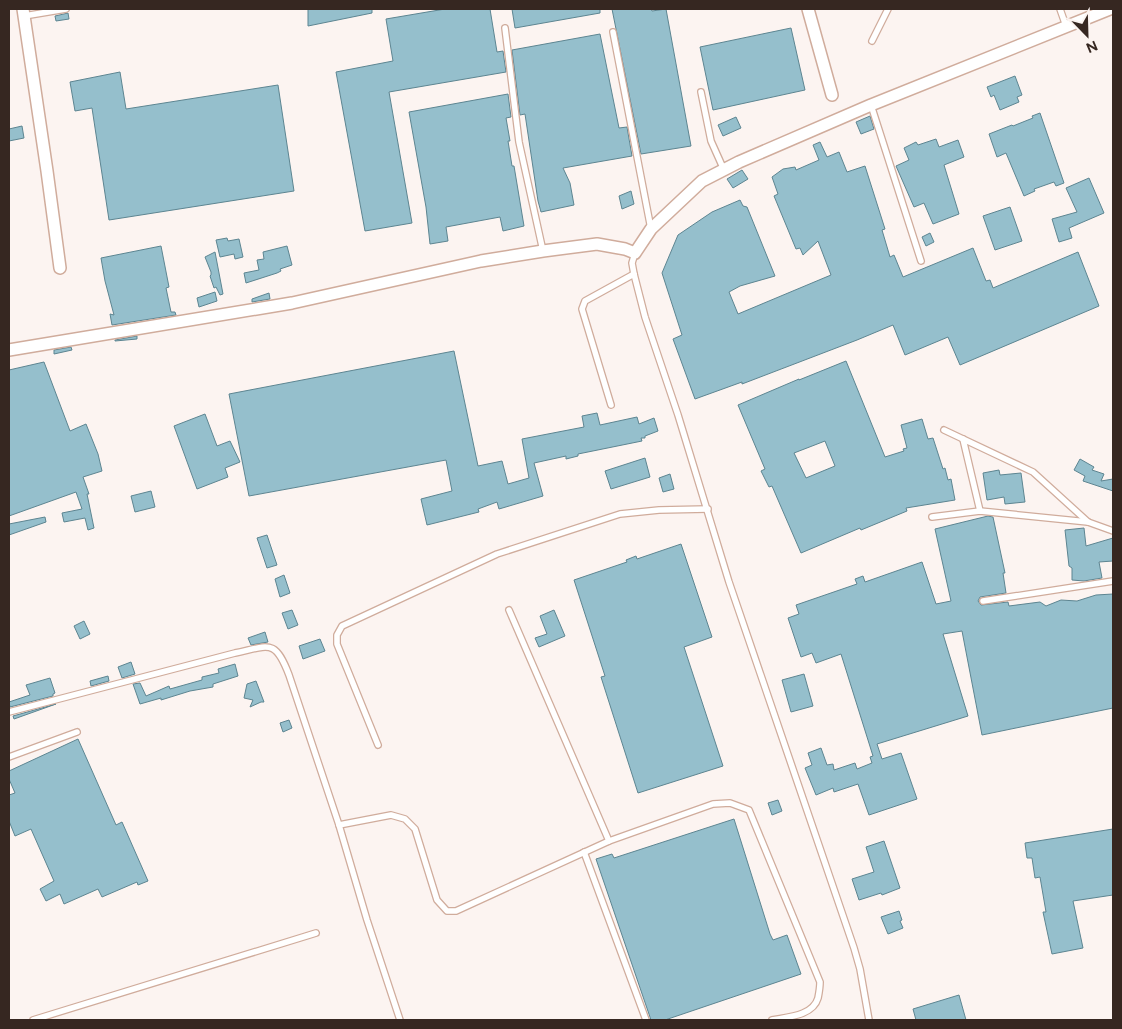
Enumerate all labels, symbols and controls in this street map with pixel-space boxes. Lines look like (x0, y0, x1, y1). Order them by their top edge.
north arrow (1062, 10, 1112, 60)
text: N (1084, 37, 1100, 56)

